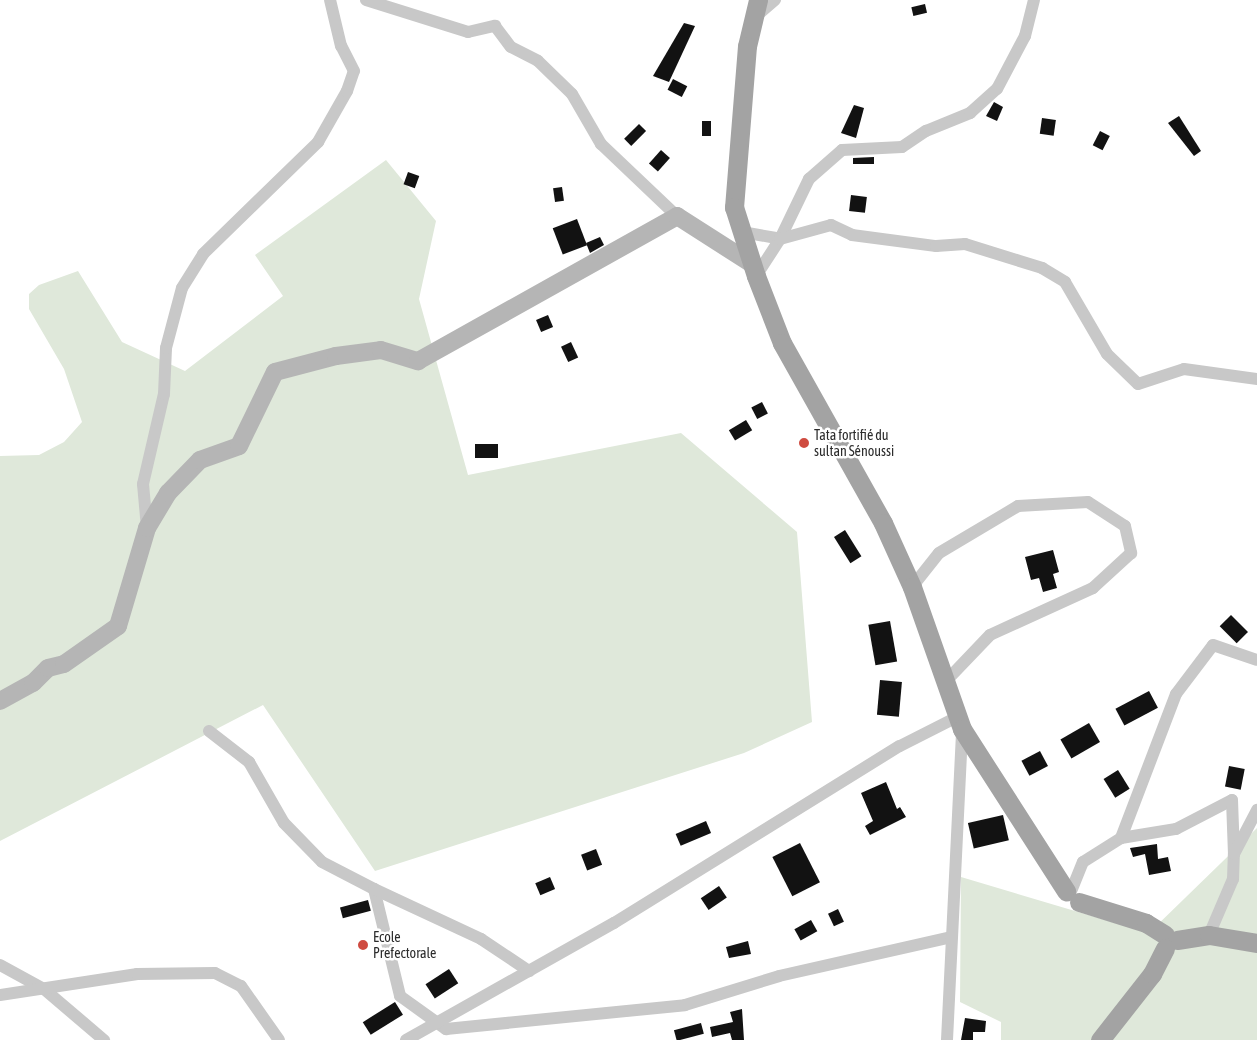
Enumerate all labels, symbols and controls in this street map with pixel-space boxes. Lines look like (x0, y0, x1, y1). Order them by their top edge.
place label: Tata fortifié du sultan Sénoussi (814, 427, 894, 460)
marker: Tata fortifié du sultan Sénoussi (798, 437, 810, 449)
place label: Ecole Prefectorale (373, 929, 436, 962)
marker: Ecole Prefectorale (357, 939, 369, 951)

